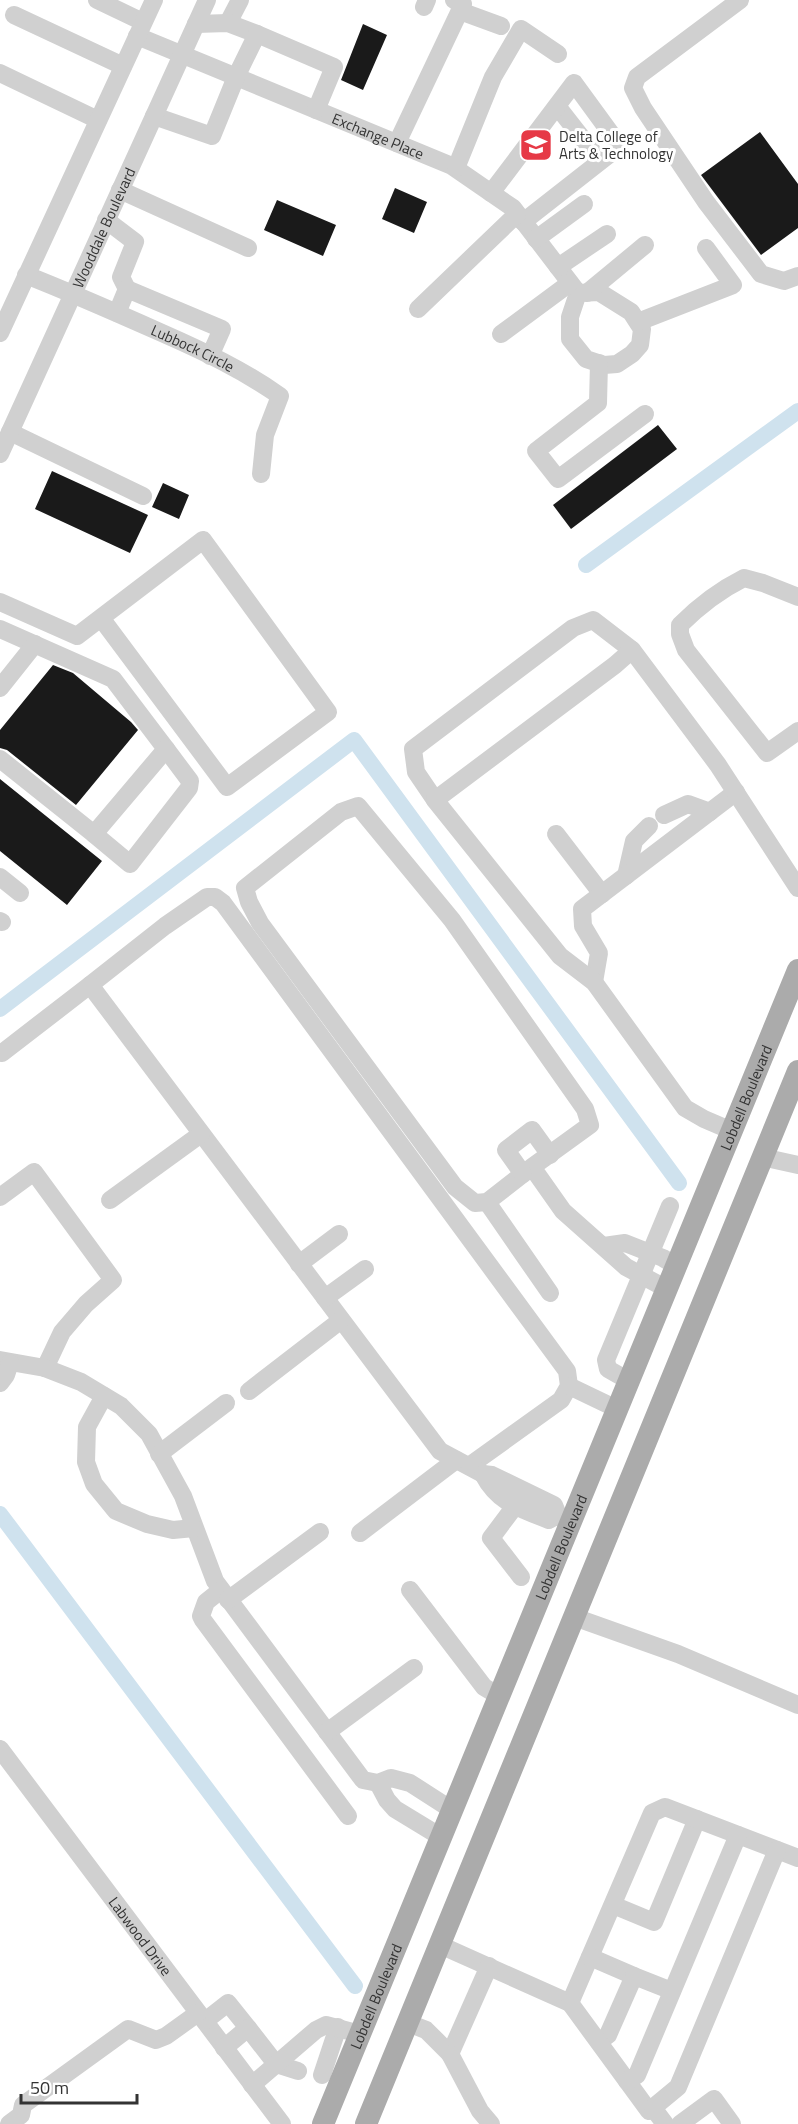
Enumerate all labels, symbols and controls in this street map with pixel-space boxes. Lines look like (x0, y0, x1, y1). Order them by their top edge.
street label: Exchange Place (329, 106, 428, 165)
place label: Delta College of Arts & Technology (559, 125, 673, 165)
school or university icon: Delta College of Arts & Technology (518, 127, 554, 163)
street label: Wooddale Boulevard (66, 163, 141, 291)
street label: Lubbock Circle (147, 318, 239, 377)
street label: Lobdell Boulevard (713, 1041, 778, 1154)
street label: Lobdell Boulevard (528, 1491, 593, 1603)
street label: Labwood Drive (103, 1892, 178, 1980)
street label: Lobdell Boulevard (344, 1940, 408, 2053)
scale bar (21, 2067, 136, 2105)
text: 50 m (30, 2074, 69, 2101)

